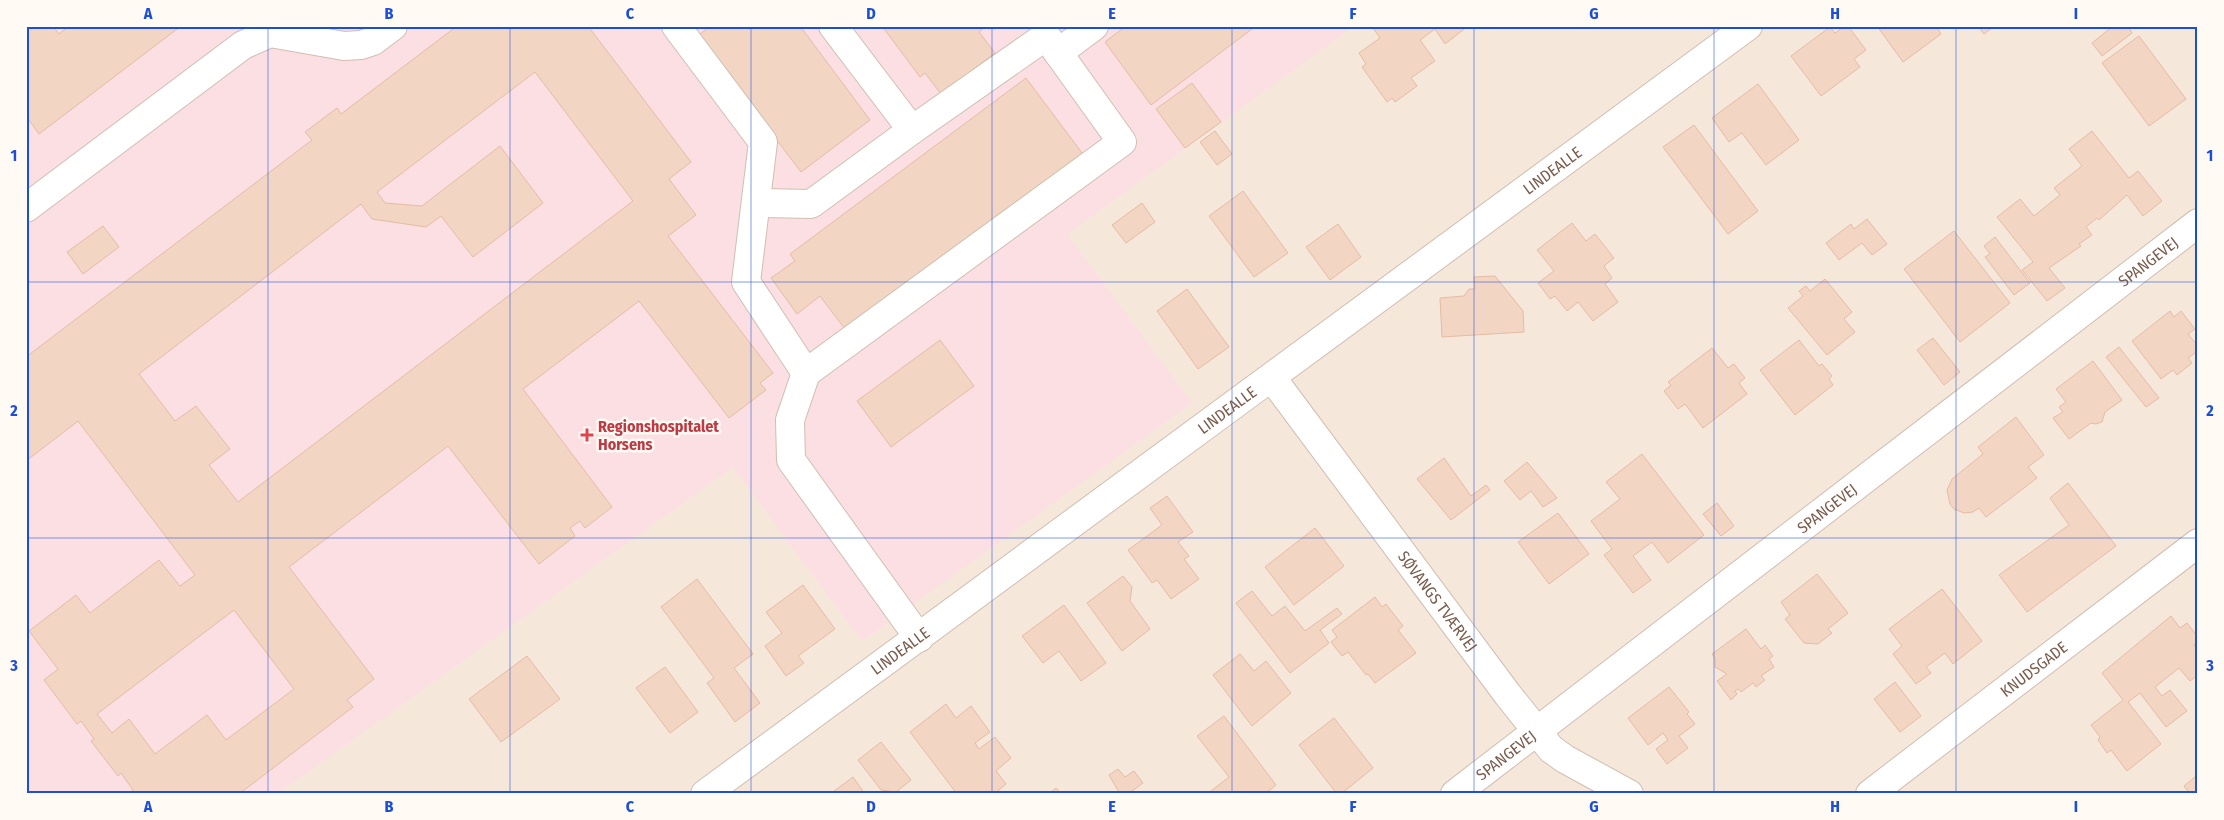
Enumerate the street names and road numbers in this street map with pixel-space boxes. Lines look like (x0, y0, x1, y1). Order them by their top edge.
street label: LINDEALLE (1519, 142, 1585, 198)
street label: SPANGEVEJ (2114, 233, 2182, 290)
street label: LINDEALLE (1194, 382, 1260, 438)
street label: SPANGEVEJ (1793, 479, 1860, 537)
street label: SØVANGS TVÆRVEJ (1395, 547, 1482, 655)
street label: LINDEALLE (867, 623, 933, 678)
street label: KNUDSGADE (1996, 637, 2071, 700)
street label: SPANGEVEJ (1472, 726, 1539, 784)

